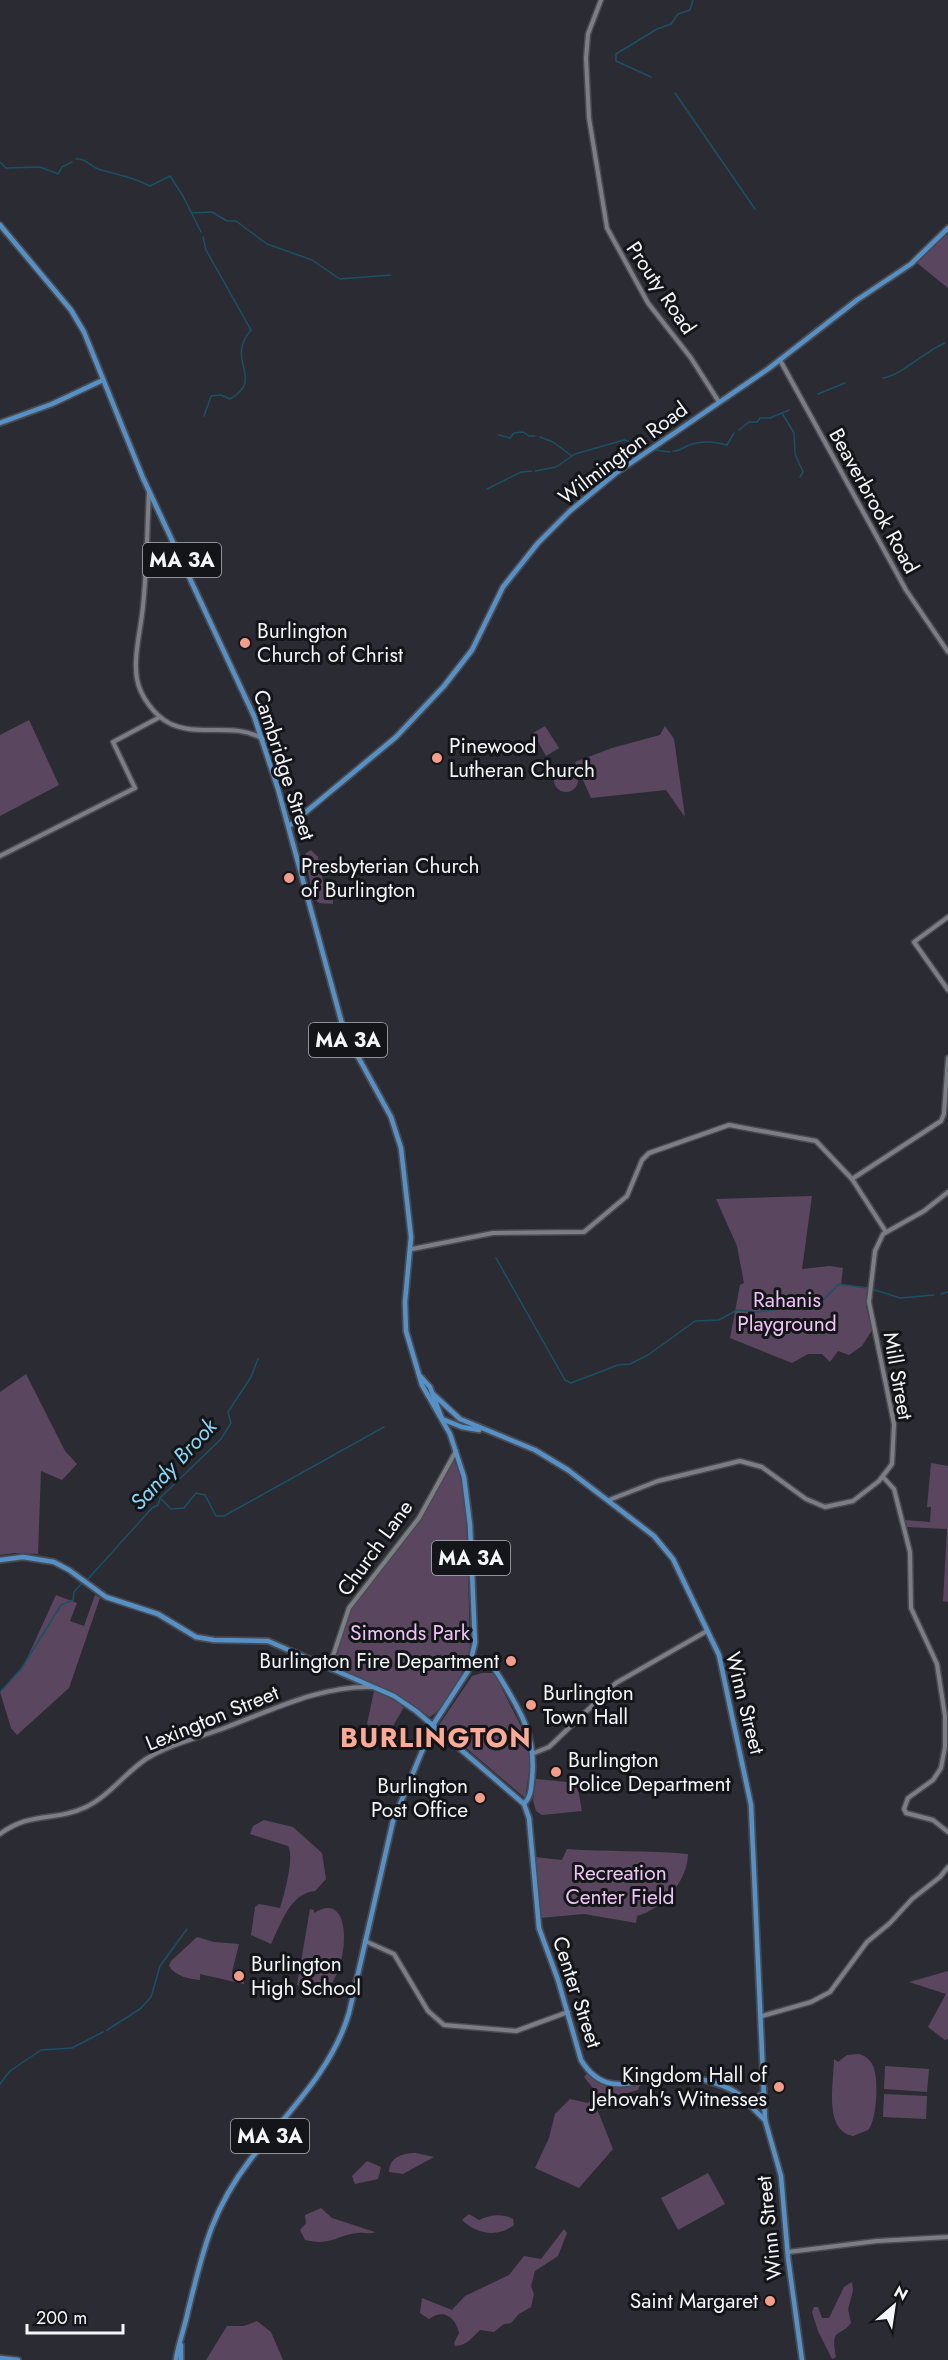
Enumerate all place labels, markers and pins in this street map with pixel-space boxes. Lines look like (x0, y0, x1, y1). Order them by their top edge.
place label: Burlington Church of Christ (257, 616, 403, 670)
marker: Burlington Church of Christ (238, 636, 252, 650)
place label: Pinewood Lutheran Church (449, 731, 595, 785)
marker: Pinewood Lutheran Church (430, 751, 444, 765)
place label: Presbyterian Church of Burlington (301, 851, 479, 905)
marker: Presbyterian Church of Burlington (282, 871, 296, 885)
place label: Burlington Fire Department (259, 1646, 499, 1676)
marker: Burlington Fire Department (504, 1654, 518, 1668)
place label: Burlington Town Hall (543, 1678, 634, 1732)
marker: Burlington Town Hall (524, 1698, 538, 1712)
place label: Burlington Police Department (568, 1745, 730, 1799)
marker: Burlington Police Department (549, 1765, 563, 1779)
place label: Burlington Post Office (371, 1771, 468, 1825)
marker: Burlington Post Office (473, 1791, 487, 1805)
place label: Burlington High School (251, 1949, 361, 2003)
marker: Burlington High School (232, 1969, 246, 1983)
place label: Kingdom Hall of Jehovah's Witnesses (588, 2060, 768, 2114)
marker: Kingdom Hall of Jehovah's Witnesses (772, 2080, 786, 2094)
place label: Saint Margaret (630, 2286, 758, 2316)
marker: Saint Margaret (763, 2294, 777, 2308)

